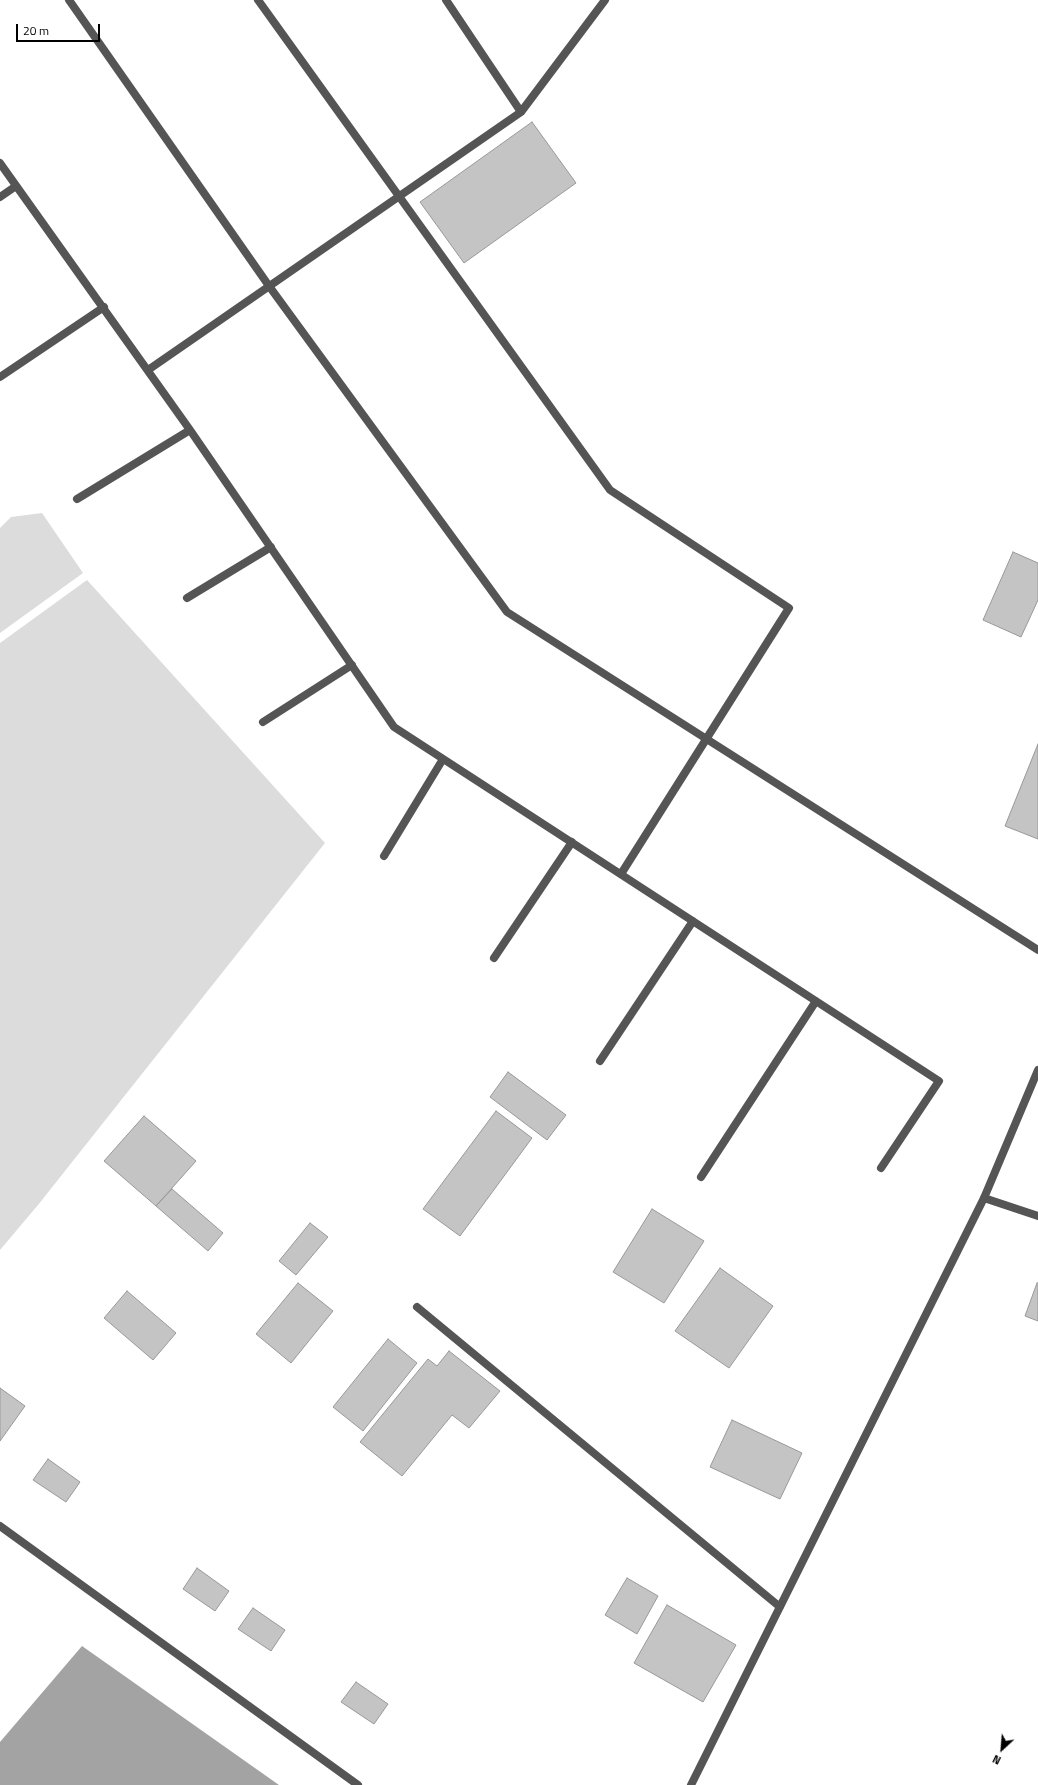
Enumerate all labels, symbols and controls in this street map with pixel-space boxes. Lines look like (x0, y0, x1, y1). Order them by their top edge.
scale bar (18, 16, 102, 42)
text: 20 m (23, 21, 49, 40)
north arrow (982, 1729, 1022, 1769)
text: N (990, 1751, 1004, 1769)

